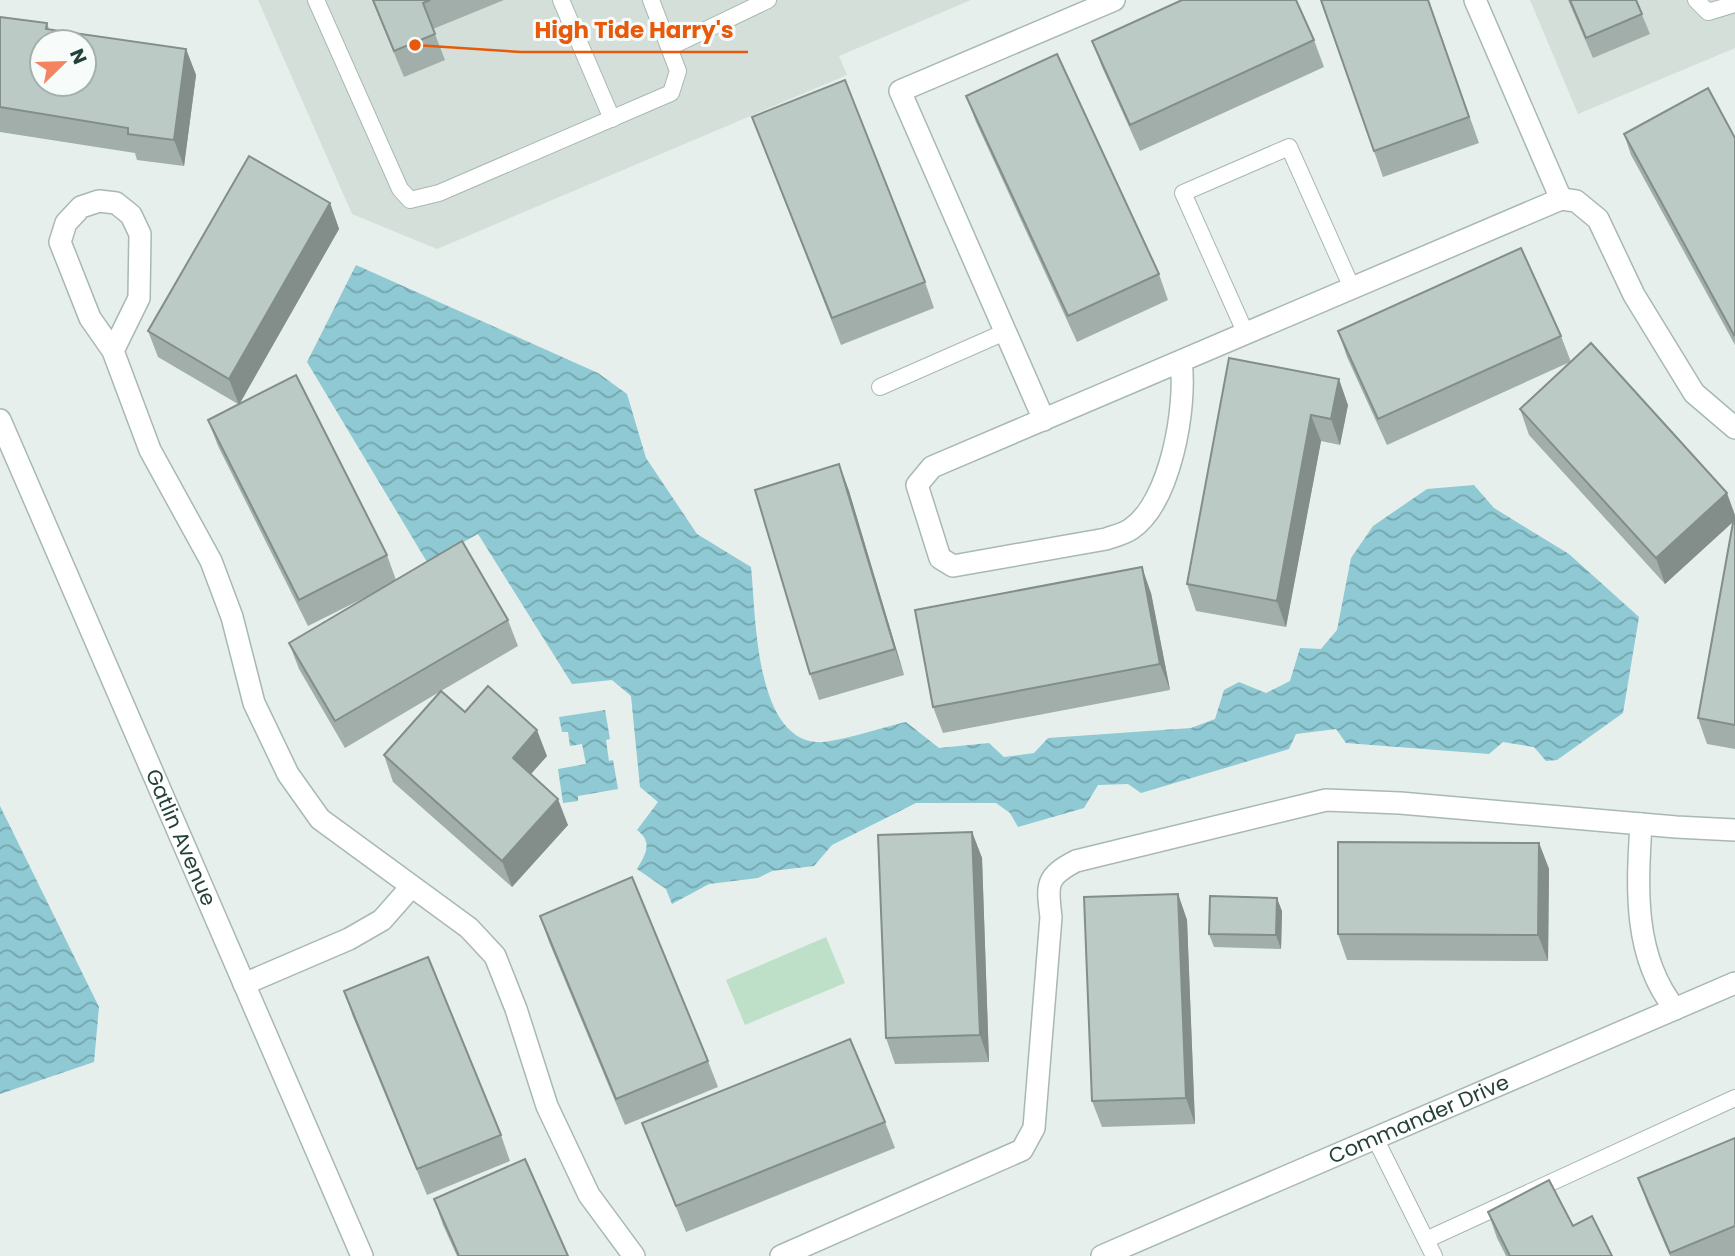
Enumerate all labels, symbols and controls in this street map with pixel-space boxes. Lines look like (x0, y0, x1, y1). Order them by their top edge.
callout: High Tide Harry's (521, 8, 748, 52)
text: High Tide Harry's (534, 14, 734, 46)
north arrow (28, 28, 98, 98)
text: N (63, 45, 93, 68)
street label: Gatlin Avenue (139, 764, 224, 910)
street label: Commander Drive (1324, 1067, 1513, 1171)

